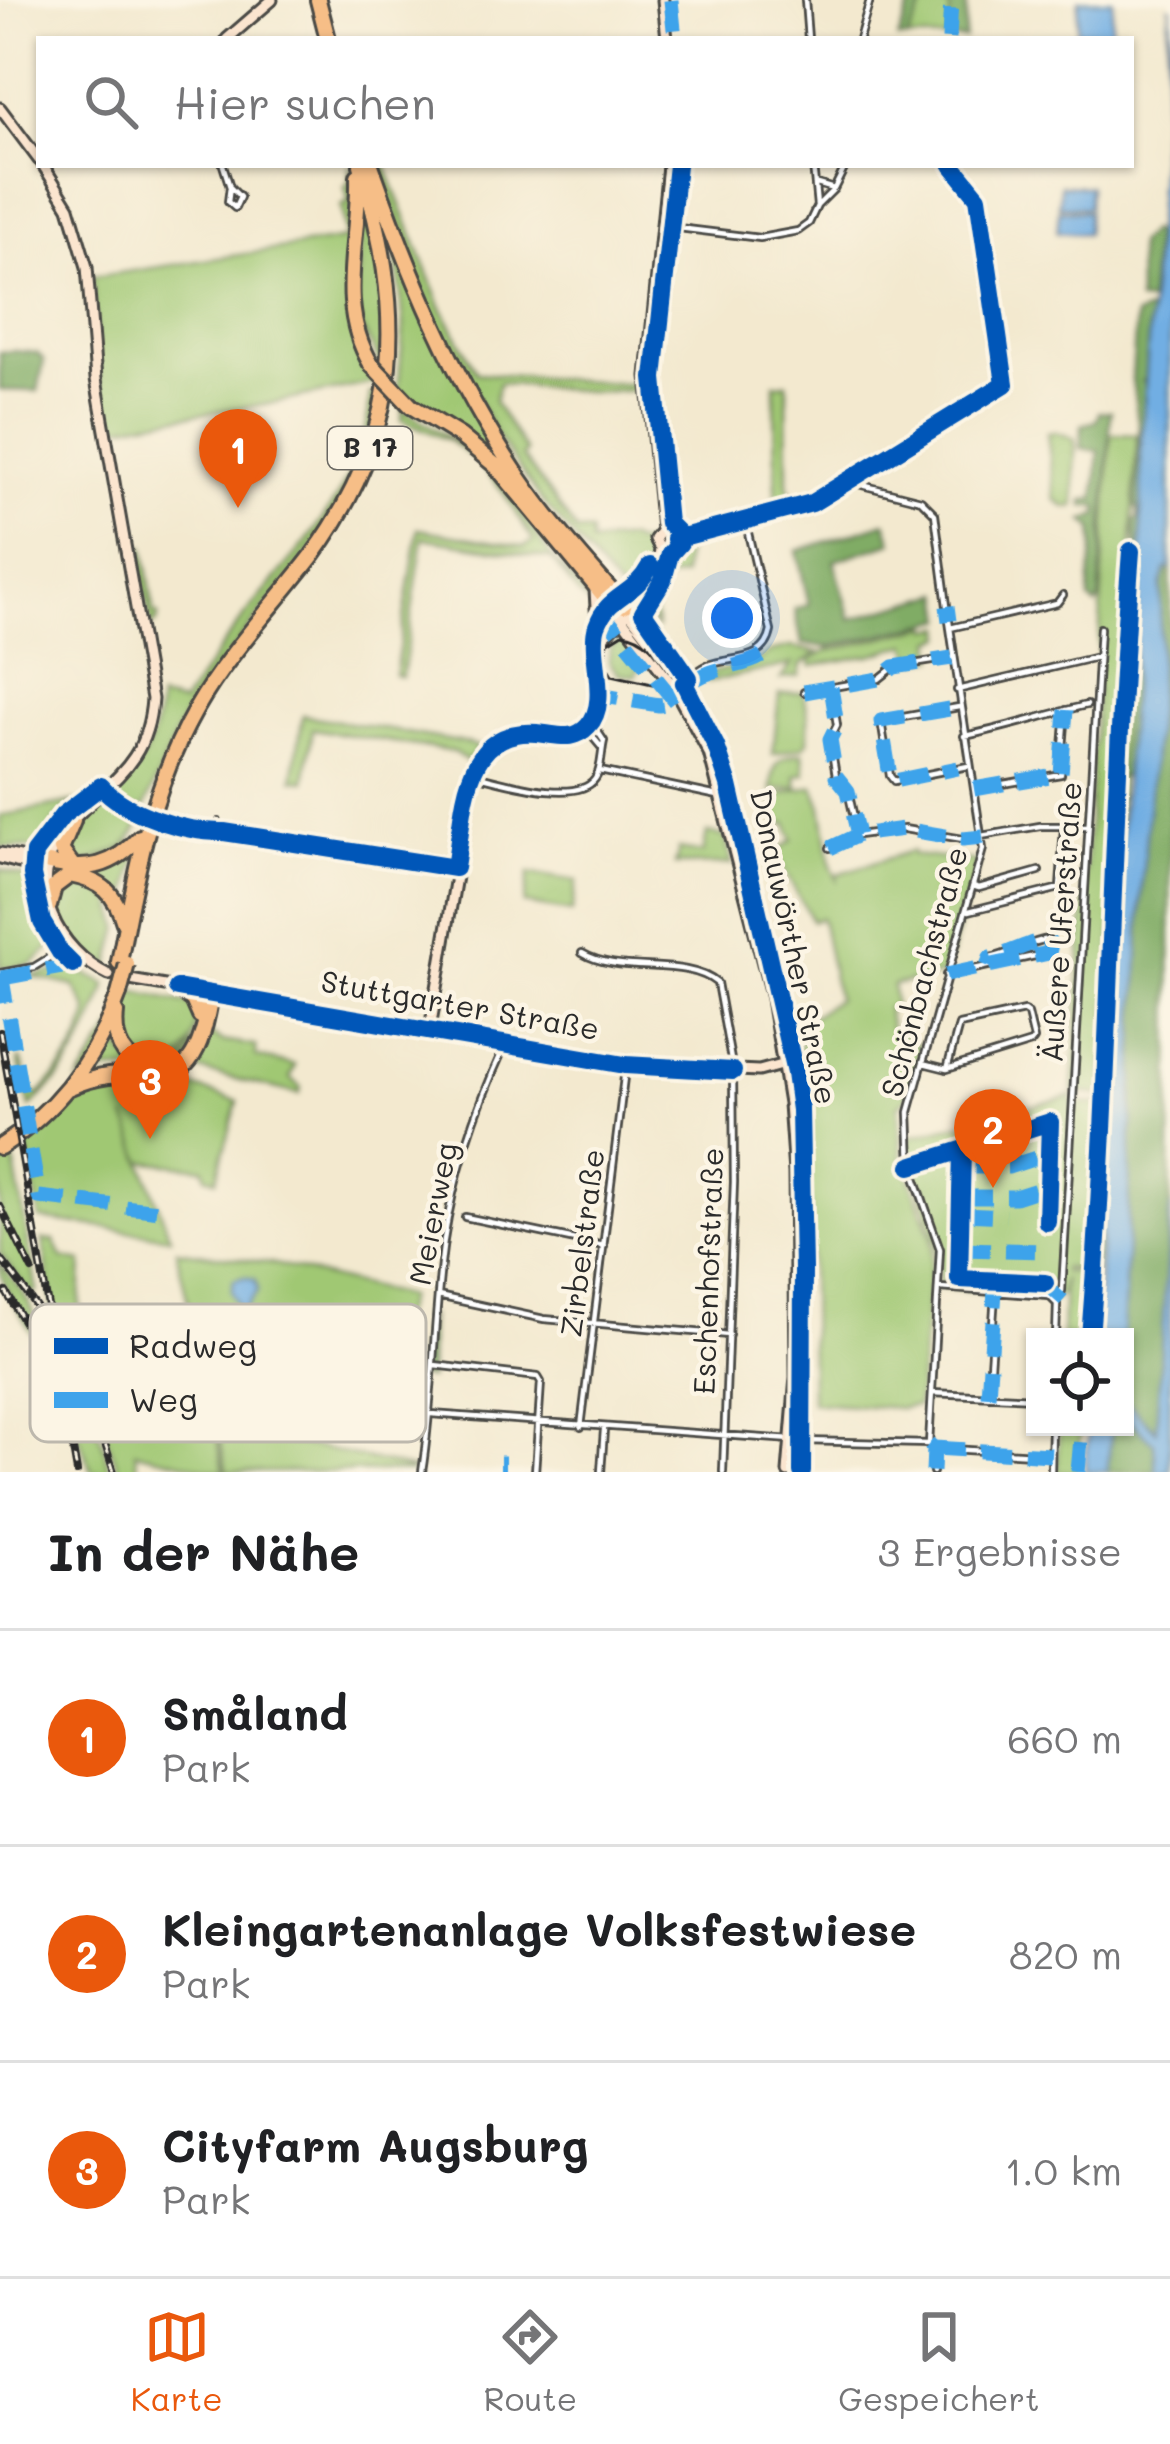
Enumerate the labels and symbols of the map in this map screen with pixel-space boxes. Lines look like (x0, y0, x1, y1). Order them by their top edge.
pin: 1 (199, 409, 277, 508)
road number: B 17 (328, 427, 412, 469)
your location (702, 588, 762, 648)
street label: Äußere Uferstraße (1030, 780, 1090, 1064)
street label: Donauwörther Straße (742, 785, 848, 1108)
street label: Schönbachstraße (870, 842, 976, 1101)
street label: Stuttgarter Straße (318, 960, 603, 1048)
pin: 3 (111, 1040, 189, 1139)
pin: 2 (954, 1089, 1032, 1188)
street label: Meierweg (399, 1139, 465, 1288)
street label: Zirbelstraße (550, 1147, 612, 1339)
street label: Eschenhofstraße (683, 1147, 731, 1395)
legend (30, 1304, 426, 1442)
text: Radweg (129, 1323, 257, 1366)
text: Weg (129, 1377, 198, 1420)

